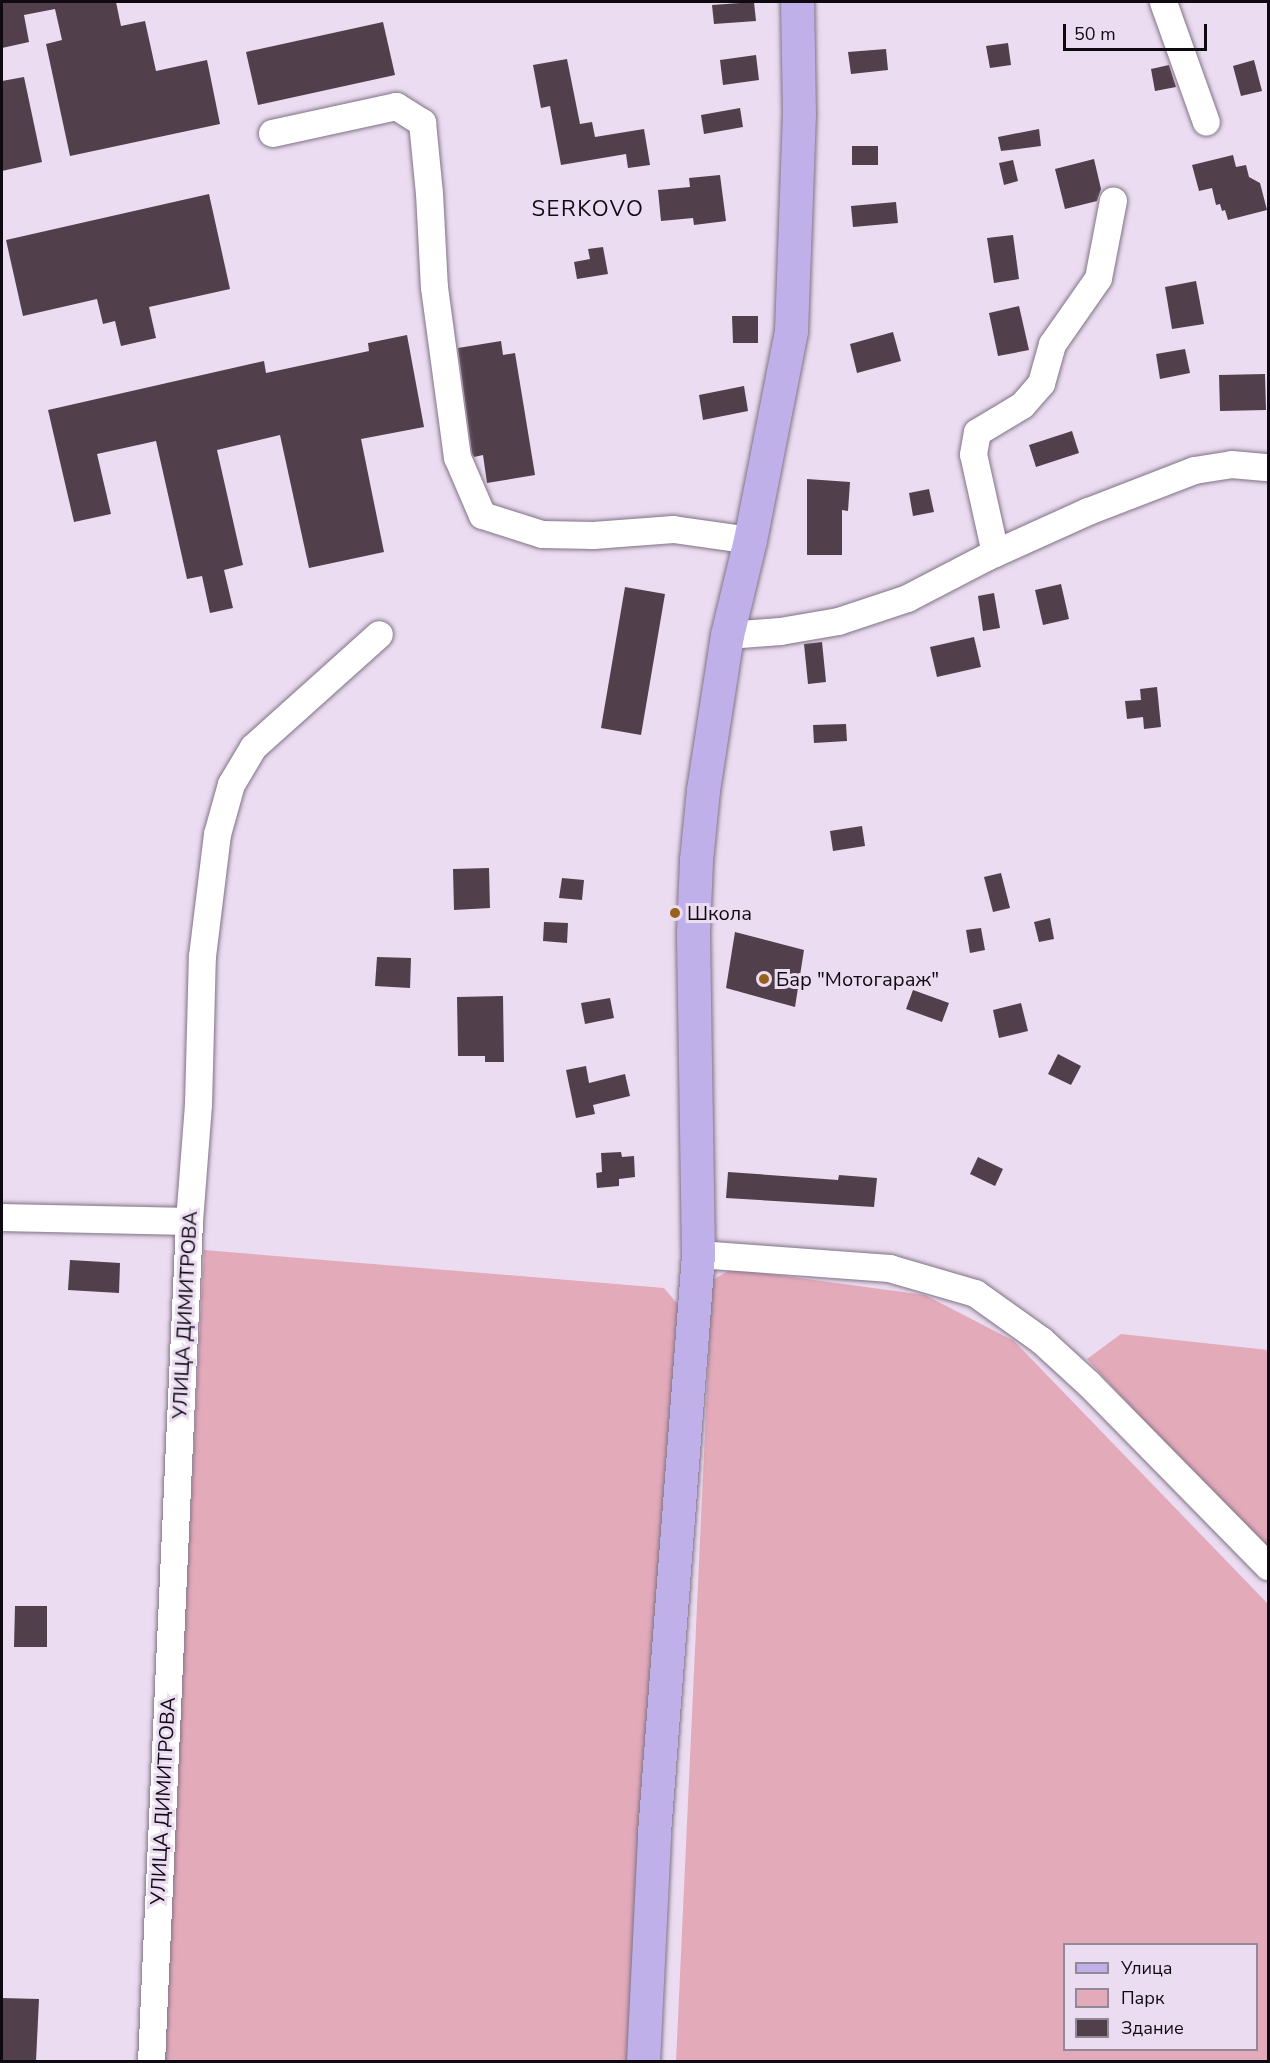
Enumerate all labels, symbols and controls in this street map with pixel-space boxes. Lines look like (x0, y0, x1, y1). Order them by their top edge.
scale bar (1066, 12, 1210, 50)
text: 50 m (1074, 22, 1116, 46)
district label: SERKOVO (532, 197, 644, 223)
place label: Школа (687, 901, 752, 925)
marker: Школа (668, 906, 682, 920)
place label: Бар "Мотогараж" (776, 967, 939, 991)
marker: Бар "Мотогараж" (757, 972, 771, 986)
street label: УЛИЦА ДИМИТРОВА (168, 1211, 202, 1419)
street label: УЛИЦА ДИМИТРОВА (146, 1697, 180, 1905)
legend (1063, 1943, 1258, 2051)
text: Улица (1121, 1956, 1172, 1980)
text: Парк (1121, 1986, 1164, 2010)
text: Здание (1121, 2016, 1184, 2040)

